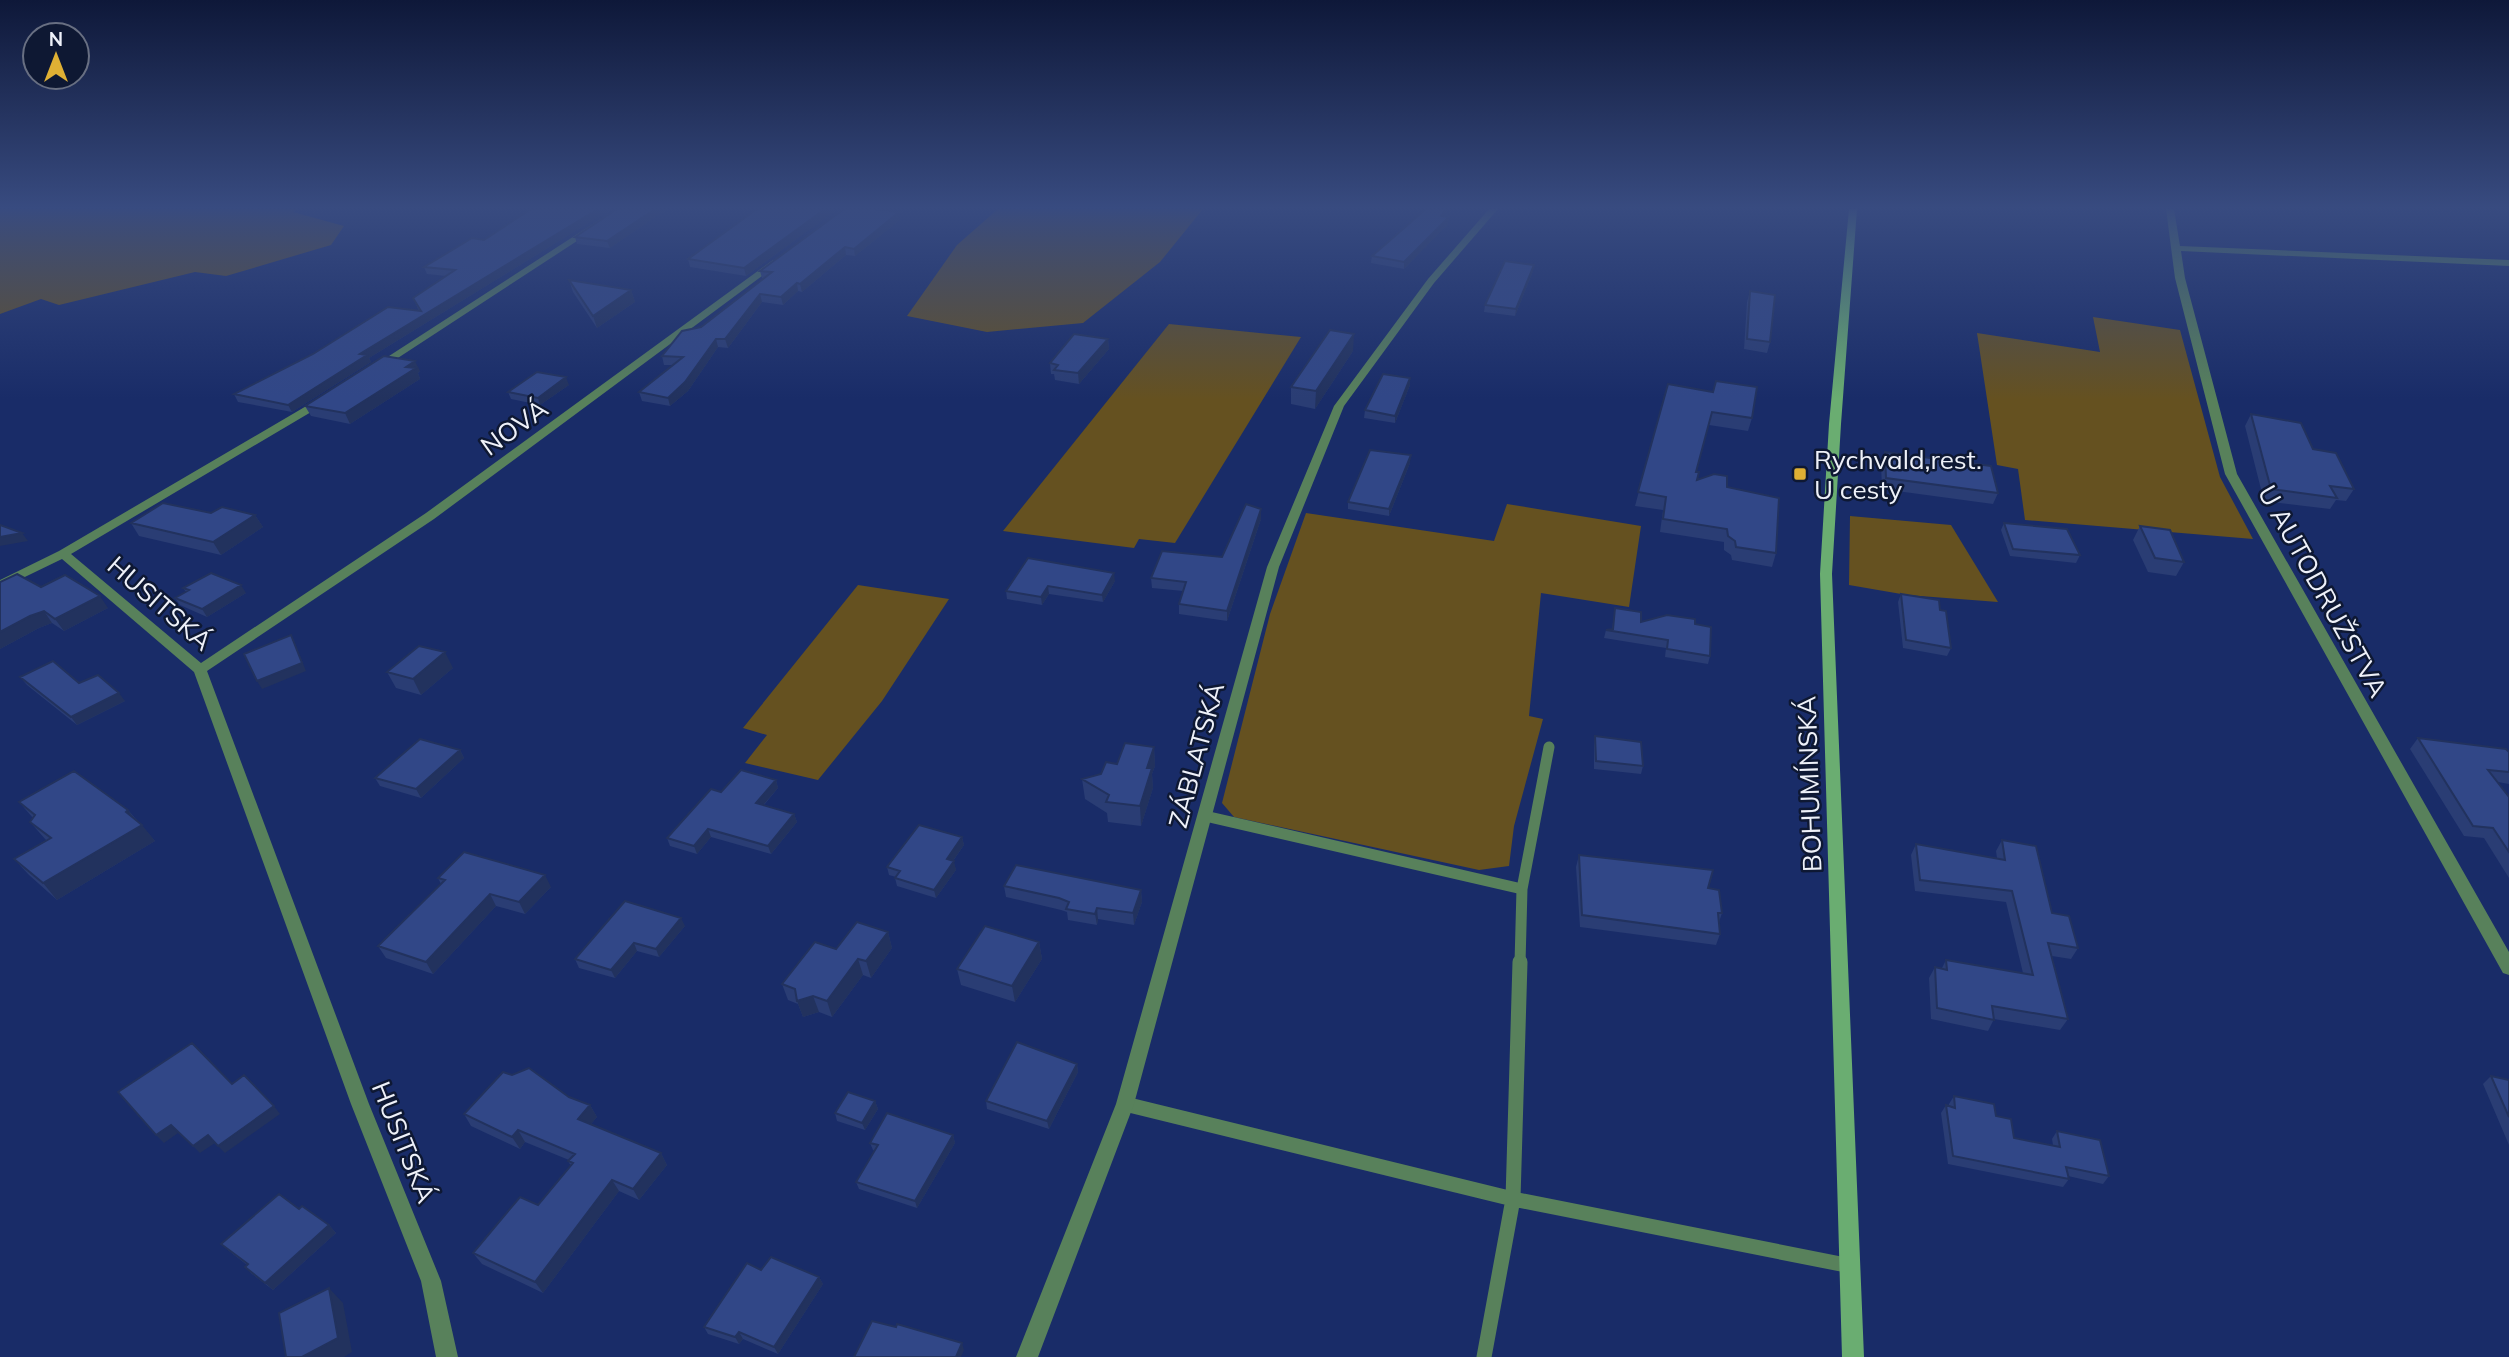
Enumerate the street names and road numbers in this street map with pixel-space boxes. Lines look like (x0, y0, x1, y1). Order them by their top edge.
street label: NOVÁ (474, 392, 554, 462)
street label: U AUTODRUŽSTVA (2251, 479, 2395, 703)
street label: HUSITSKÁ (101, 549, 219, 657)
street label: ZÁBLATSKÁ (1161, 679, 1231, 831)
street label: BOHUMÍNSKÁ (1789, 695, 1829, 873)
street label: HUSITSKÁ (365, 1076, 443, 1208)

